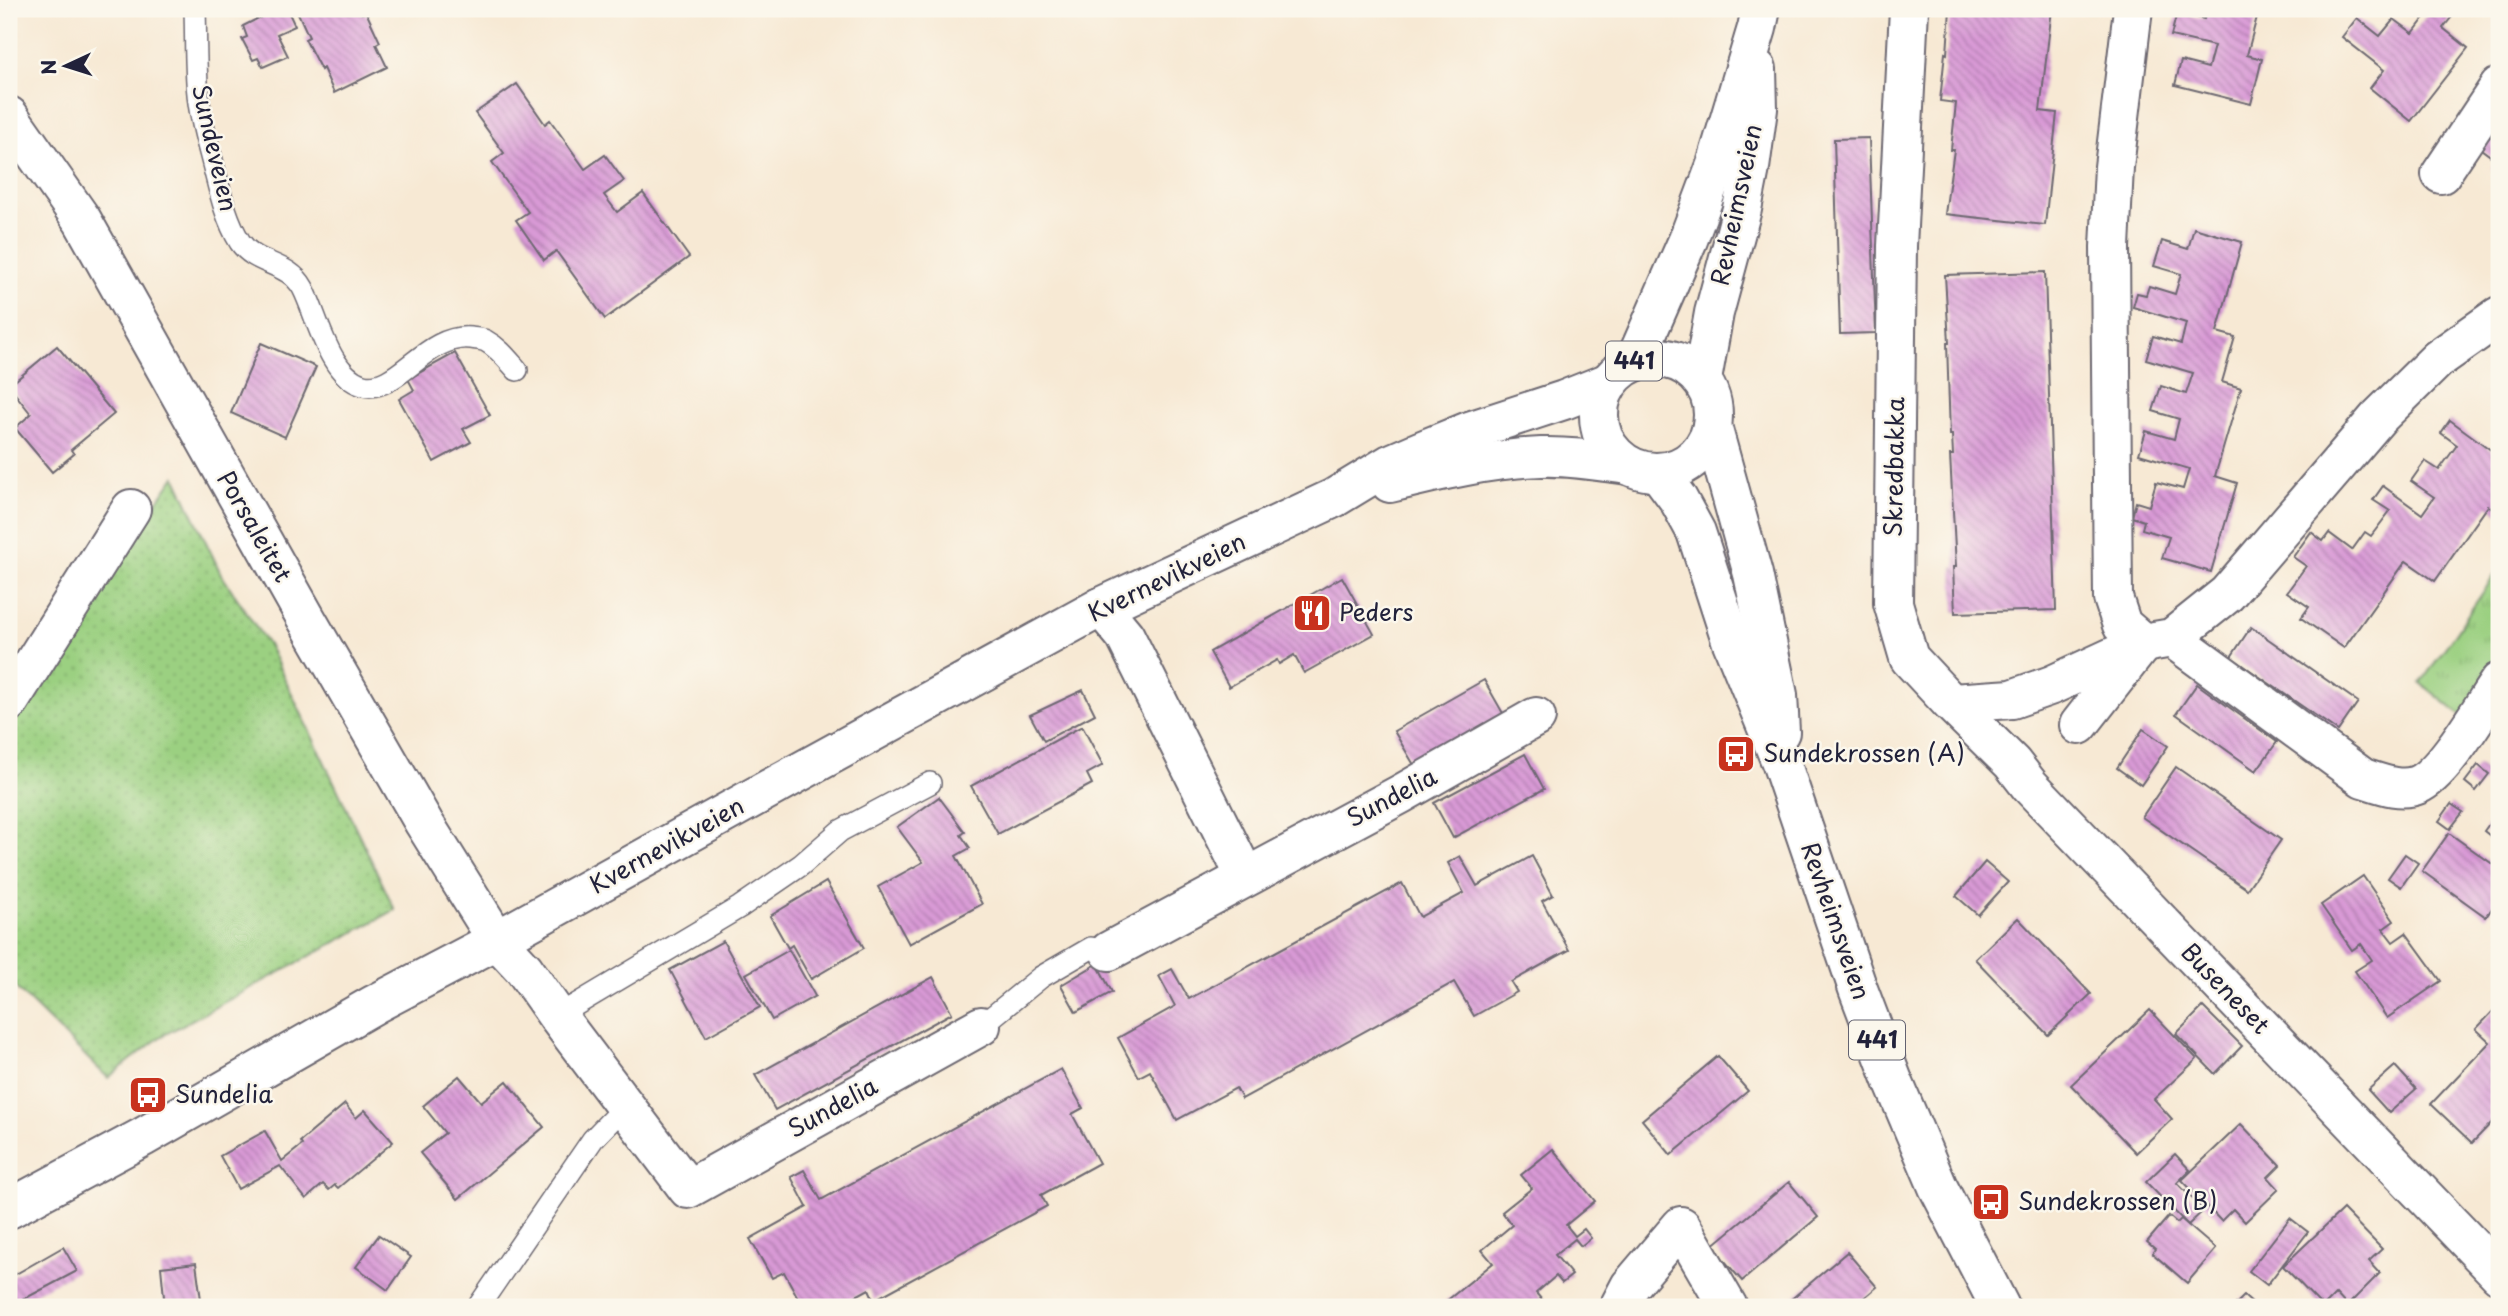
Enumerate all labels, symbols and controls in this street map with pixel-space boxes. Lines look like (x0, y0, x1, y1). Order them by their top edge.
north arrow (32, 32, 102, 102)
text: N (34, 59, 63, 76)
street label: Sundeveien (184, 81, 248, 215)
street label: Revheimsveien (1700, 120, 1770, 289)
road number: 441 (1606, 342, 1662, 380)
street label: Skredbakka (1874, 396, 1912, 537)
street label: Porsaleitet (209, 464, 302, 588)
street label: Kvernevikveien (1081, 522, 1251, 630)
restaurant icon: Peders (1291, 592, 1333, 634)
place label: Peders (1339, 593, 1414, 629)
bus stop icon: Sundekrossen (A) (1715, 733, 1757, 775)
place label: Sundekrossen (A) (1763, 734, 1965, 770)
street label: Sundelia (1339, 757, 1443, 835)
street label: Kvernevikveien (582, 787, 750, 902)
street label: Revheimsveien (1793, 837, 1881, 1004)
street label: Buseneset (2174, 934, 2279, 1041)
road number: 441 (1849, 1021, 1905, 1060)
street label: Sundelia (780, 1067, 884, 1146)
bus stop icon: Sundelia (127, 1074, 169, 1116)
place label: Sundelia (175, 1075, 273, 1111)
bus stop icon: Sundekrossen (B) (1970, 1181, 2012, 1223)
place label: Sundekrossen (B) (2018, 1182, 2217, 1218)

